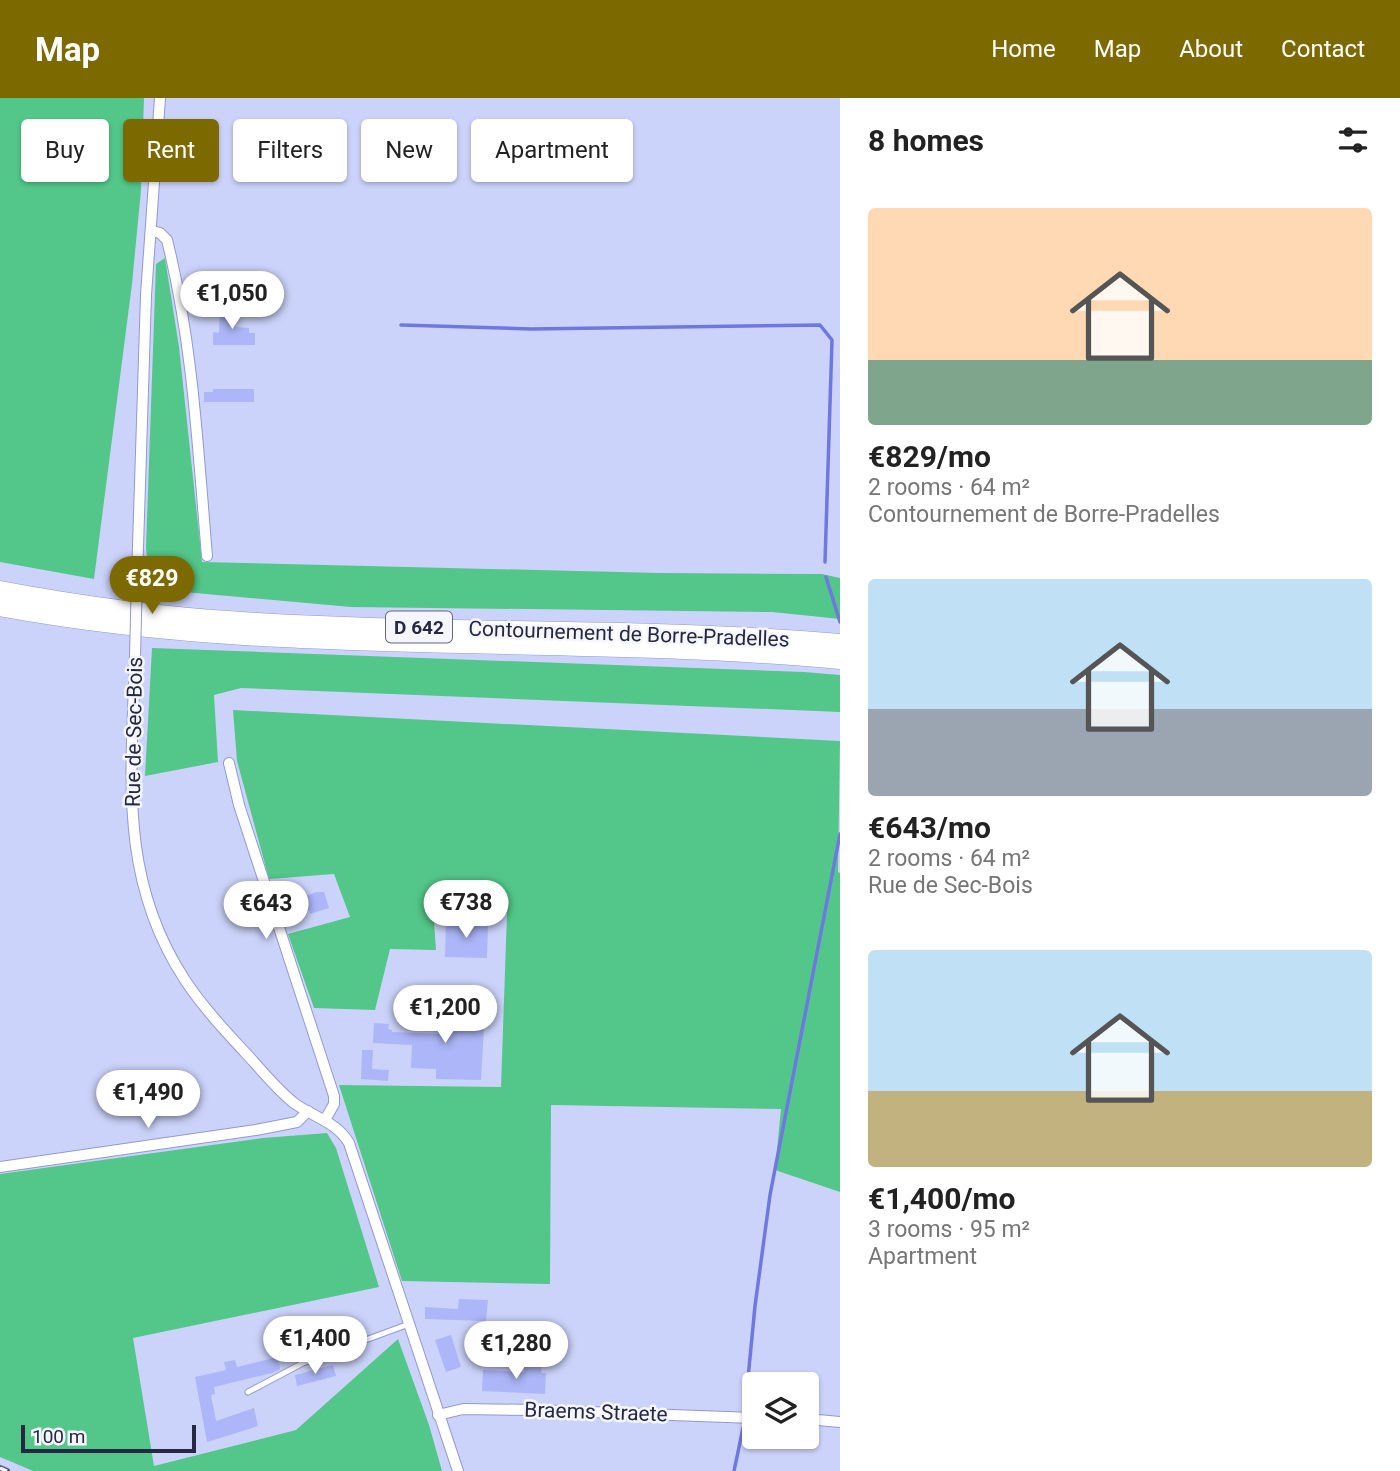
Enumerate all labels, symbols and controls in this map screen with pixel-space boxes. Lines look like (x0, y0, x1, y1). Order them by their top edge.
text: Map (35, 30, 100, 69)
text: Home (991, 35, 1056, 63)
text: Map (1094, 35, 1141, 63)
text: About (1179, 35, 1243, 63)
text: Contact (1281, 35, 1365, 63)
chip: Buy (21, 119, 109, 182)
chip: Rent (123, 119, 219, 182)
chip: Filters (233, 119, 347, 182)
chip: New (361, 119, 457, 182)
chip: Apartment (471, 119, 633, 182)
icon: filters (1334, 121, 1372, 159)
text: 8 homes (868, 123, 984, 158)
icon: home (1057, 253, 1183, 379)
pin: €1,050 (175, 272, 289, 331)
text: €1,050 (196, 280, 268, 307)
text: €829/mo (868, 439, 991, 474)
text: 2 rooms · 64 m² (868, 474, 1030, 501)
text: Contournement de Borre-Pradelles (868, 501, 1220, 528)
pin: €829 (111, 556, 193, 616)
text: €829 (126, 565, 178, 592)
road number: D 642 (386, 612, 452, 642)
street label: Contournement de Borre-Pradelles (468, 616, 790, 652)
icon: home (1057, 624, 1183, 750)
street label: Rue de Sec-Bois (121, 657, 147, 807)
text: €643/mo (868, 810, 991, 845)
text: 2 rooms · 64 m² (868, 845, 1030, 872)
text: Rue de Sec-Bois (868, 872, 1033, 899)
pin: €738 (425, 880, 507, 940)
pin: €643 (225, 882, 307, 941)
text: €738 (440, 889, 492, 916)
text: €643 (240, 890, 292, 917)
pin: €1,200 (388, 986, 502, 1045)
text: €1,200 (409, 994, 481, 1021)
icon: home (1057, 995, 1183, 1121)
pin: €1,490 (91, 1070, 205, 1130)
text: €1,490 (112, 1079, 184, 1106)
text: €1,400/mo (868, 1181, 1016, 1216)
text: 3 rooms · 95 m² (868, 1216, 1030, 1243)
text: Apartment (868, 1243, 977, 1270)
pin: €1,400 (258, 1316, 372, 1376)
pin: €1,280 (459, 1322, 573, 1381)
text: €1,400 (279, 1325, 351, 1352)
text: €1,280 (480, 1330, 552, 1357)
map controls (742, 1372, 819, 1449)
button: layers (742, 1372, 819, 1449)
street label: Braems Straete (524, 1398, 668, 1426)
scale bar (21, 1422, 196, 1454)
text: 100 m (32, 1425, 85, 1448)

